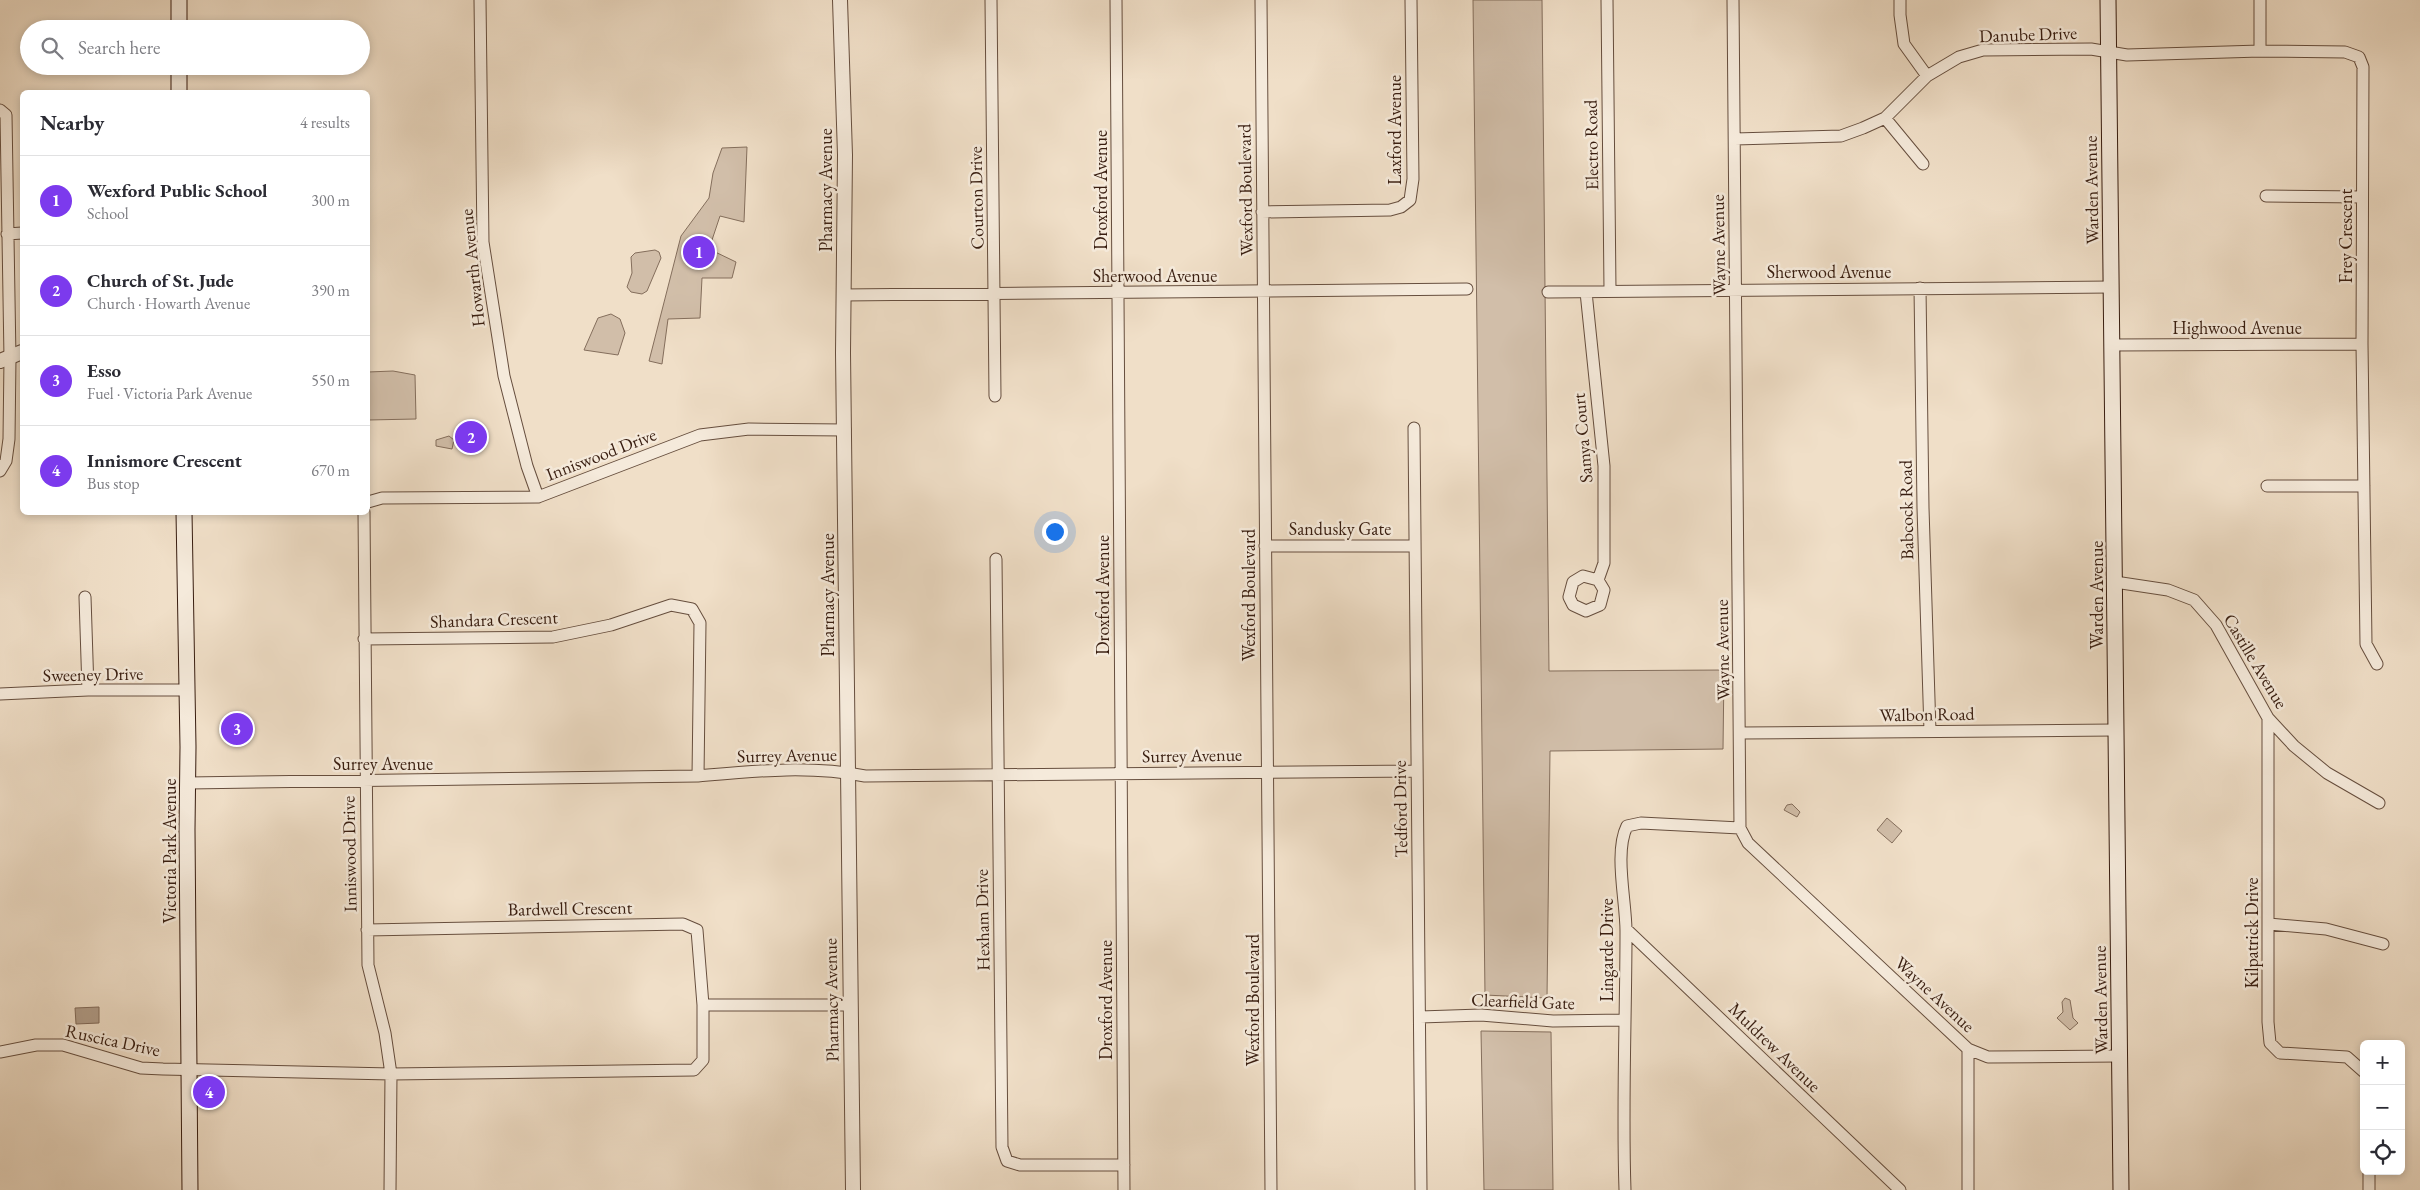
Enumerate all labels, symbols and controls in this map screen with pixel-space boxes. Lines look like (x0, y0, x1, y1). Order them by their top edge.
search box (20, 20, 370, 75)
street label: Danube Drive (1979, 21, 2077, 47)
icon: search (38, 34, 66, 62)
text: Search here (78, 35, 160, 60)
street label: Laxford Avenue (1383, 75, 1406, 185)
street label: Electro Road (1579, 99, 1603, 190)
text: Nearby (40, 109, 104, 136)
text: 4 results (300, 112, 350, 133)
street label: Wexford Boulevard (1232, 123, 1258, 256)
street label: Pharmacy Avenue (814, 128, 837, 252)
street label: Droxford Avenue (1089, 130, 1112, 250)
street label: Warden Avenue (2079, 135, 2103, 245)
street label: Courton Drive (964, 146, 988, 250)
text: Wexford Public School (87, 178, 267, 203)
street label: Frey Crescent (2334, 188, 2357, 283)
text: 1 (52, 190, 60, 211)
text: 300 m (311, 190, 350, 211)
street label: Wayne Avenue (1706, 194, 1730, 296)
text: School (87, 203, 129, 224)
street label: Howarth Avenue (454, 208, 490, 328)
pin: 1 (683, 233, 715, 271)
street label: Sherwood Avenue (1767, 260, 1891, 283)
street label: Sherwood Avenue (1093, 264, 1217, 287)
text: Church of St. Jude (87, 268, 234, 293)
text: 2 (52, 280, 60, 301)
text: 390 m (311, 280, 350, 301)
text: Church · Howarth Avenue (87, 293, 250, 314)
street label: Highwood Avenue (2172, 316, 2302, 339)
text: Esso (87, 358, 121, 383)
text: 3 (52, 370, 60, 391)
text: 550 m (311, 370, 350, 391)
text: Fuel · Victoria Park Avenue (87, 383, 252, 404)
street label: Samya Court (1567, 392, 1597, 484)
pin: 2 (455, 418, 487, 456)
street label: Inniswood Drive (543, 422, 659, 486)
text: Innismore Crescent (87, 448, 242, 473)
street label: Babcock Road (1894, 459, 1918, 560)
text: 4 (52, 460, 60, 481)
text: 670 m (311, 460, 350, 481)
text: Bus stop (87, 473, 140, 494)
street label: Sandusky Gate (1289, 517, 1391, 540)
your location (1042, 519, 1068, 545)
street label: Wexford Boulevard (1237, 528, 1260, 661)
street label: Pharmacy Avenue (816, 533, 839, 657)
street label: Droxford Avenue (1091, 535, 1114, 655)
street label: Warden Avenue (2085, 541, 2108, 649)
street label: Wayne Avenue (1710, 599, 1734, 701)
street label: Shandara Crescent (430, 605, 559, 633)
street label: Castille Avenue (2219, 609, 2293, 713)
street label: Sweeney Drive (43, 662, 143, 686)
street label: Walbon Road (1879, 702, 1976, 726)
pin: 3 (221, 710, 253, 748)
street label: Surrey Avenue (737, 743, 837, 767)
street label: Surrey Avenue (1142, 743, 1242, 767)
street label: Surrey Avenue (333, 752, 433, 775)
street label: Tedford Drive (1388, 760, 1412, 858)
street label: Victoria Park Avenue (158, 778, 181, 924)
street label: Inniswood Drive (336, 796, 362, 912)
street label: Hexham Drive (970, 869, 994, 971)
street label: Kilpatrick Drive (2240, 877, 2263, 989)
street label: Bardwell Crescent (507, 895, 633, 921)
street label: Lingarde Drive (1595, 898, 1618, 1002)
street label: Wexford Boulevard (1241, 933, 1264, 1066)
street label: Pharmacy Avenue (818, 938, 844, 1062)
street label: Droxford Avenue (1094, 940, 1117, 1060)
street label: Warden Avenue (2088, 945, 2112, 1055)
street label: Wayne Avenue (1890, 951, 1980, 1037)
street label: Clearfield Gate (1471, 988, 1575, 1014)
street label: Muldrew Avenue (1724, 997, 1826, 1097)
street label: Ruscica Drive (64, 1019, 162, 1061)
map controls (2360, 1040, 2405, 1175)
button: + (2360, 1040, 2405, 1085)
pin: 4 (193, 1073, 225, 1111)
button: − (2360, 1085, 2405, 1130)
button: locate (2360, 1130, 2405, 1175)

